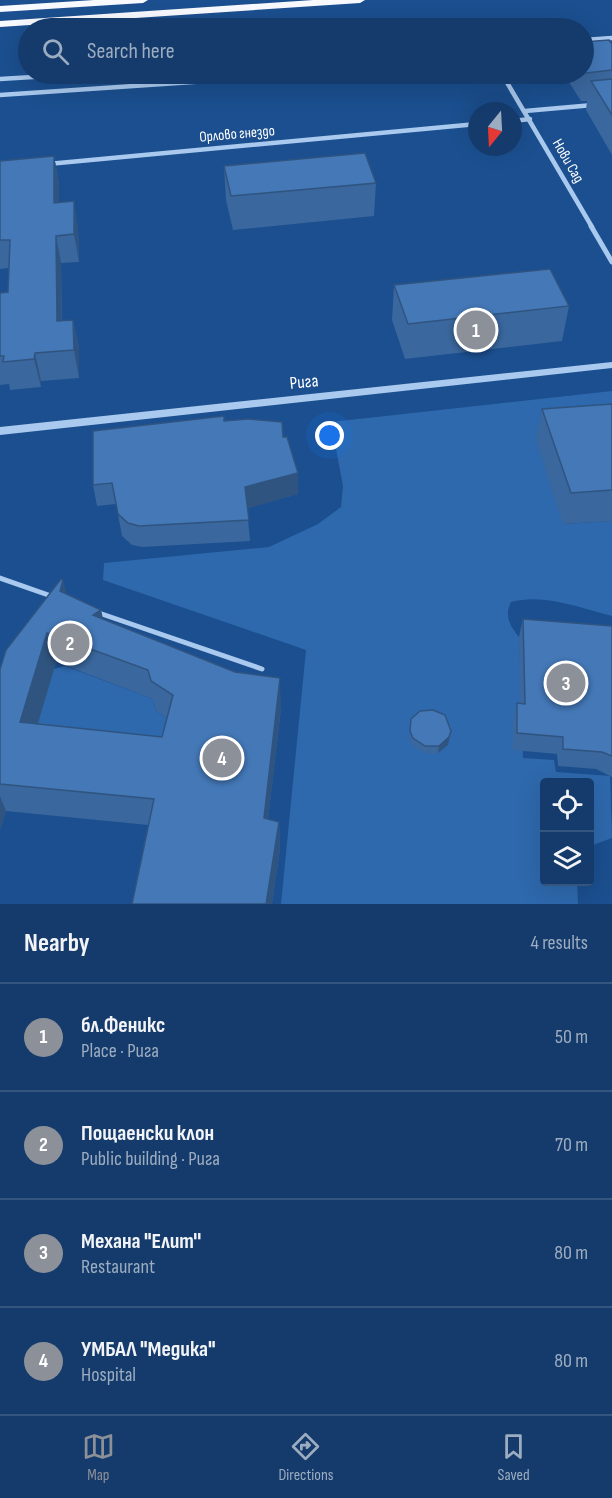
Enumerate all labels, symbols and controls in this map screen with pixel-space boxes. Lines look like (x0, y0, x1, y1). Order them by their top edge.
search box (18, 18, 594, 84)
icon: search (39, 35, 72, 68)
text: Search here (87, 38, 174, 65)
north arrow (468, 102, 522, 156)
street label: Орлово гнездо (198, 121, 276, 147)
street label: Нови Сад (548, 136, 588, 186)
pin: 1 (456, 308, 496, 352)
street label: Рига (289, 370, 319, 394)
your location (315, 421, 344, 450)
pin: 2 (50, 620, 90, 666)
pin: 3 (546, 660, 586, 706)
pin: 4 (202, 736, 242, 780)
map controls (540, 778, 594, 886)
button: locate (540, 778, 594, 832)
button: layers (540, 832, 594, 886)
text: Nearby (24, 928, 90, 959)
text: 4 results (531, 931, 588, 955)
text: бл.Феникс (81, 1012, 165, 1039)
text: 1 (40, 1025, 47, 1049)
text: 50 m (555, 1025, 588, 1049)
text: Place · Рига (81, 1039, 159, 1063)
text: Пощаенски клон (81, 1120, 214, 1147)
text: 2 (39, 1133, 48, 1157)
text: 70 m (555, 1133, 588, 1157)
text: Public building · Рига (81, 1147, 220, 1171)
text: Механа "Елит'' (81, 1228, 201, 1255)
text: 3 (39, 1241, 48, 1265)
text: 80 m (554, 1241, 588, 1265)
text: Restaurant (81, 1255, 155, 1279)
text: УМБАЛ "Медика" (81, 1336, 216, 1363)
text: 4 (39, 1349, 48, 1373)
text: 80 m (554, 1349, 588, 1373)
text: Hospital (81, 1363, 136, 1387)
tab: Map (82, 1430, 115, 1485)
tab: Directions (278, 1430, 334, 1485)
tab: Saved (497, 1430, 530, 1485)

